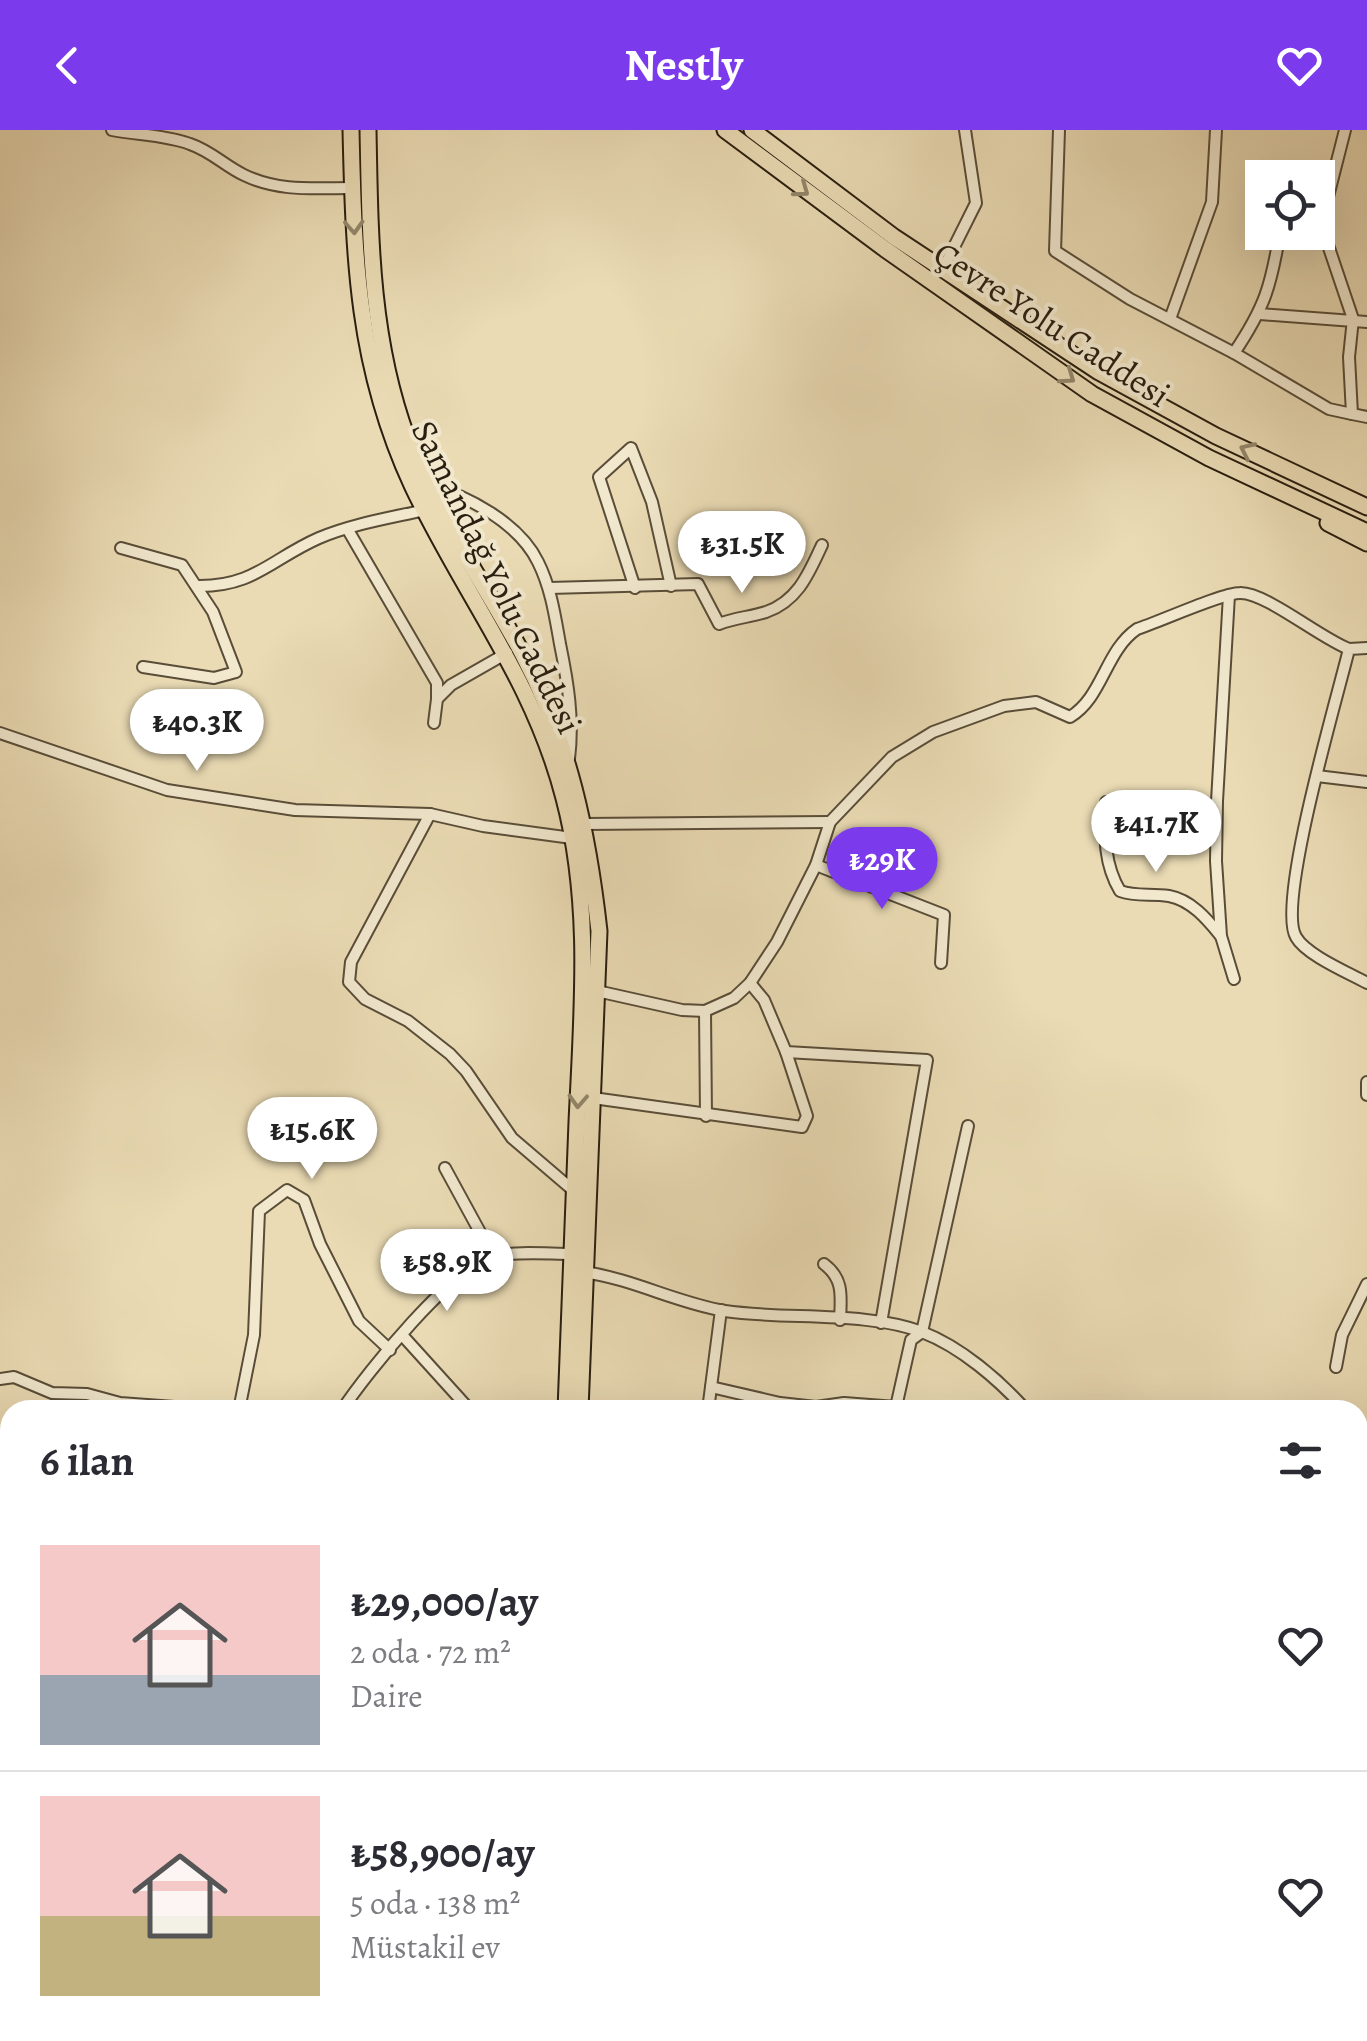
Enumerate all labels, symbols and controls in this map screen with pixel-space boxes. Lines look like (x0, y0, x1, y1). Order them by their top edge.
text: Nestly (624, 34, 743, 96)
icon: back (40, 38, 95, 93)
icon: heart (1272, 38, 1327, 93)
map controls (1245, 160, 1335, 250)
button: locate (1245, 160, 1335, 250)
one-way arrow (791, 178, 809, 196)
one-way arrow (343, 220, 364, 236)
street label: Çevre Yolu Caddesi (925, 230, 1179, 418)
one-way arrow (1057, 365, 1075, 383)
street label: Samandağ Yolu Caddesi (400, 412, 594, 742)
one-way arrow (1239, 443, 1257, 463)
pin: ₺31.5K (661, 511, 823, 596)
text: ₺31.5K (700, 521, 784, 565)
pin: ₺40.3K (116, 689, 278, 774)
text: ₺40.3K (152, 699, 242, 743)
pin: ₺41.7K (1075, 790, 1237, 875)
text: ₺41.7K (1113, 800, 1199, 844)
pin: ₺29K (823, 827, 941, 912)
text: ₺29K (849, 837, 915, 881)
one-way arrow (568, 1093, 589, 1109)
pin: ₺15.6K (231, 1097, 393, 1182)
text: ₺15.6K (269, 1107, 355, 1151)
pin: ₺58.9K (366, 1229, 528, 1314)
text: ₺58.9K (402, 1239, 492, 1283)
text: 6 ilan (40, 1432, 134, 1489)
icon: filters (1273, 1433, 1328, 1488)
text: ₺29,000/ay (350, 1573, 538, 1630)
icon: home (120, 1585, 240, 1705)
icon: heart (1273, 1618, 1328, 1673)
text: 2 oda · 72 m² (350, 1630, 511, 1674)
text: Daire (350, 1674, 423, 1718)
text: ₺58,900/ay (350, 1824, 535, 1881)
icon: home (120, 1836, 240, 1956)
icon: heart (1273, 1869, 1328, 1924)
text: 5 oda · 138 m² (350, 1881, 520, 1925)
text: Müstakil ev (350, 1925, 500, 1969)

